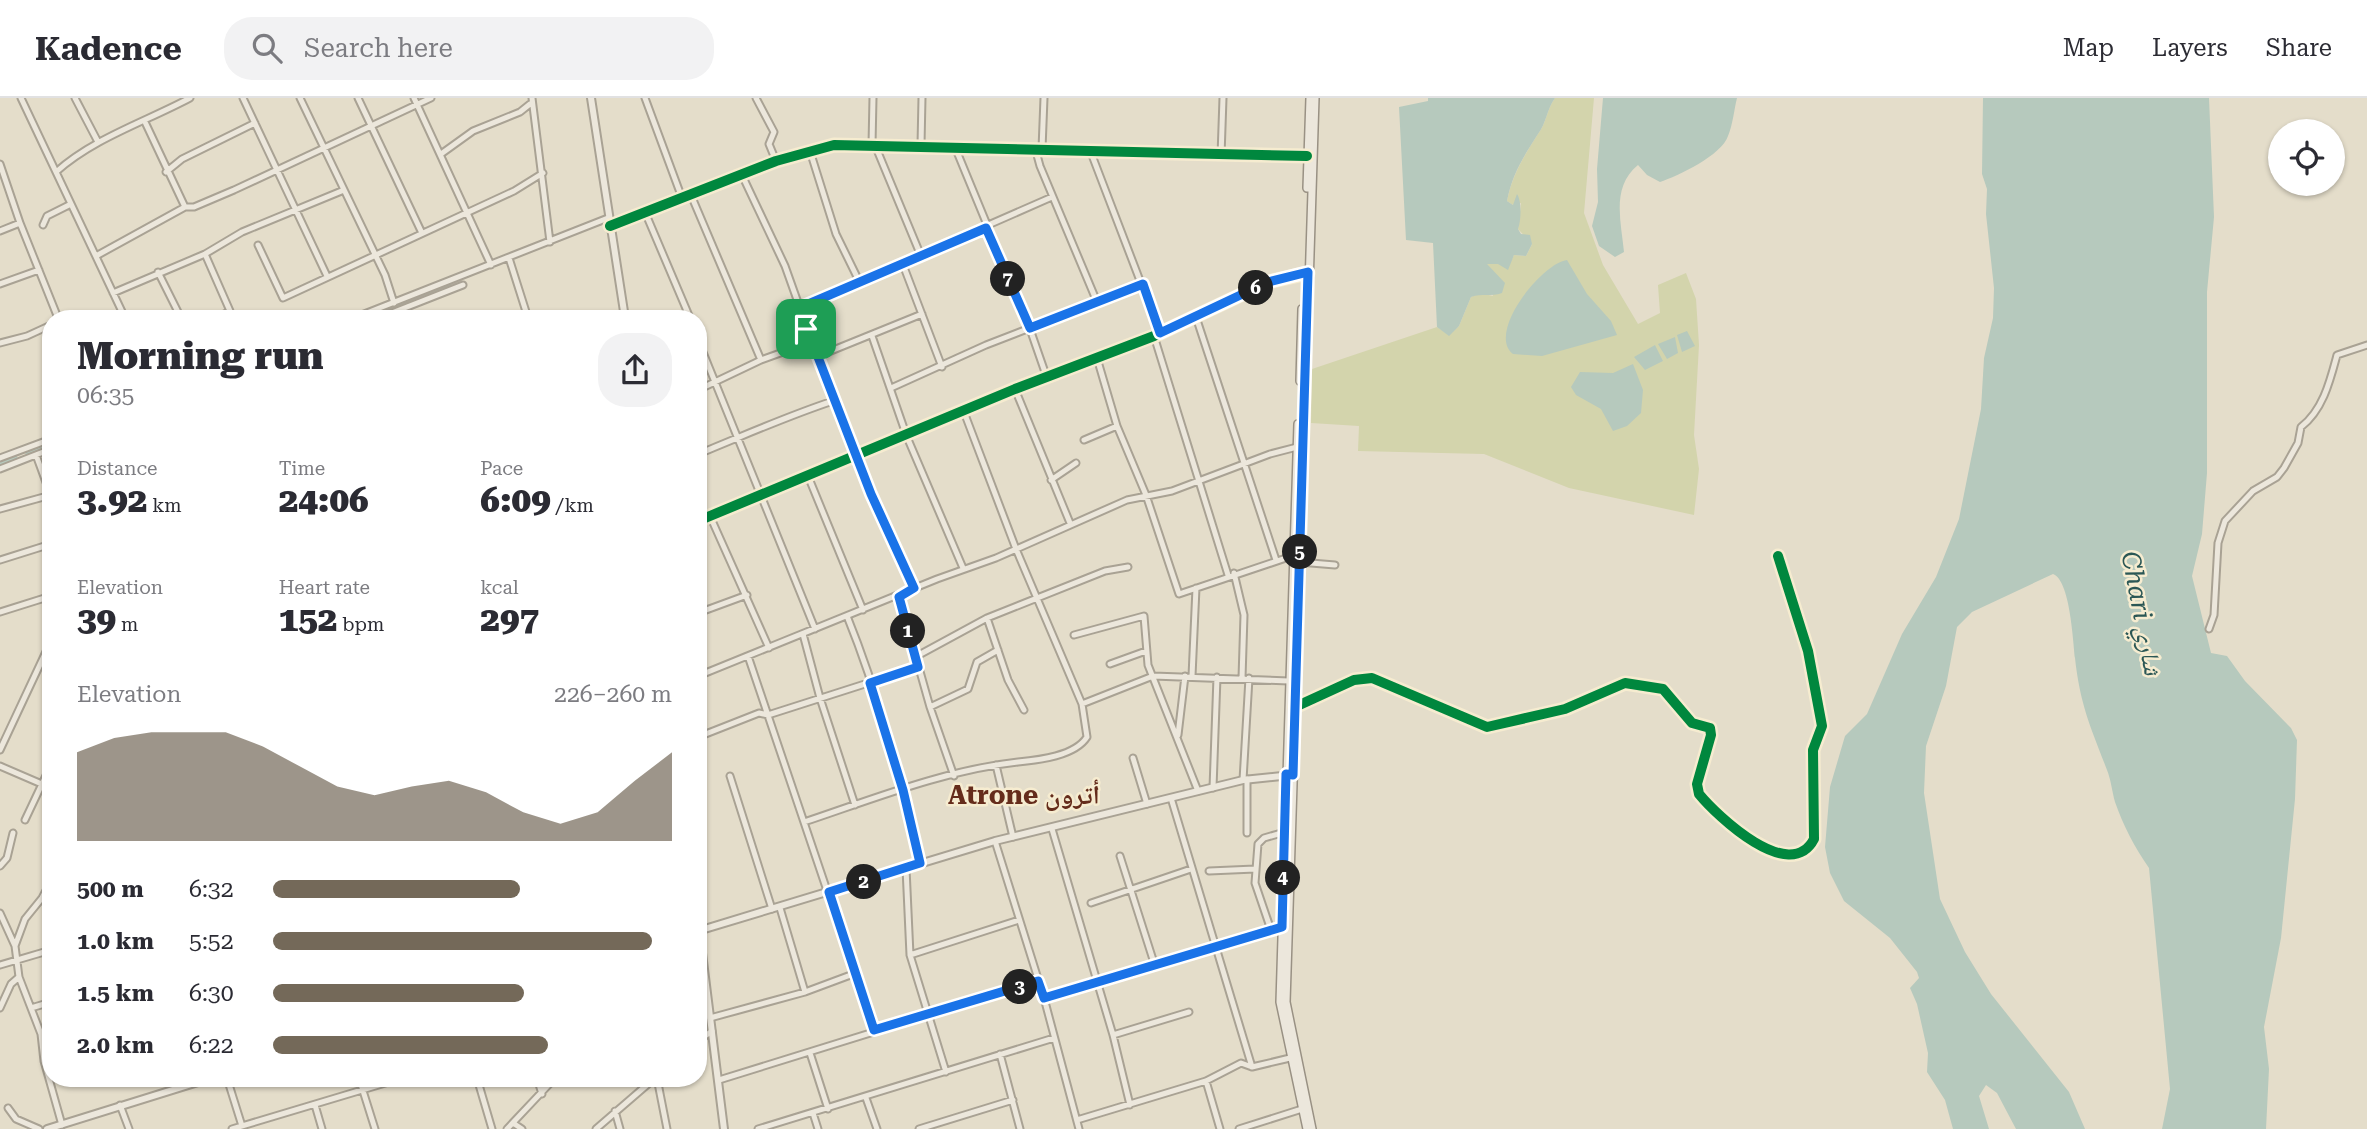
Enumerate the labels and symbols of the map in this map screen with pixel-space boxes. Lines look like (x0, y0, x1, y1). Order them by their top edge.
pin: 7 (990, 262, 1026, 296)
pin: 6 (1238, 270, 1274, 306)
pin (776, 299, 836, 359)
pin: 5 (1282, 534, 1318, 570)
water label: Chari شاري (2110, 549, 2169, 679)
pin: 1 (890, 614, 926, 648)
district label: Atrone أترون (948, 779, 1100, 811)
pin: 4 (1266, 860, 1300, 896)
pin: 2 (846, 864, 882, 900)
pin: 3 (1002, 970, 1038, 1004)

